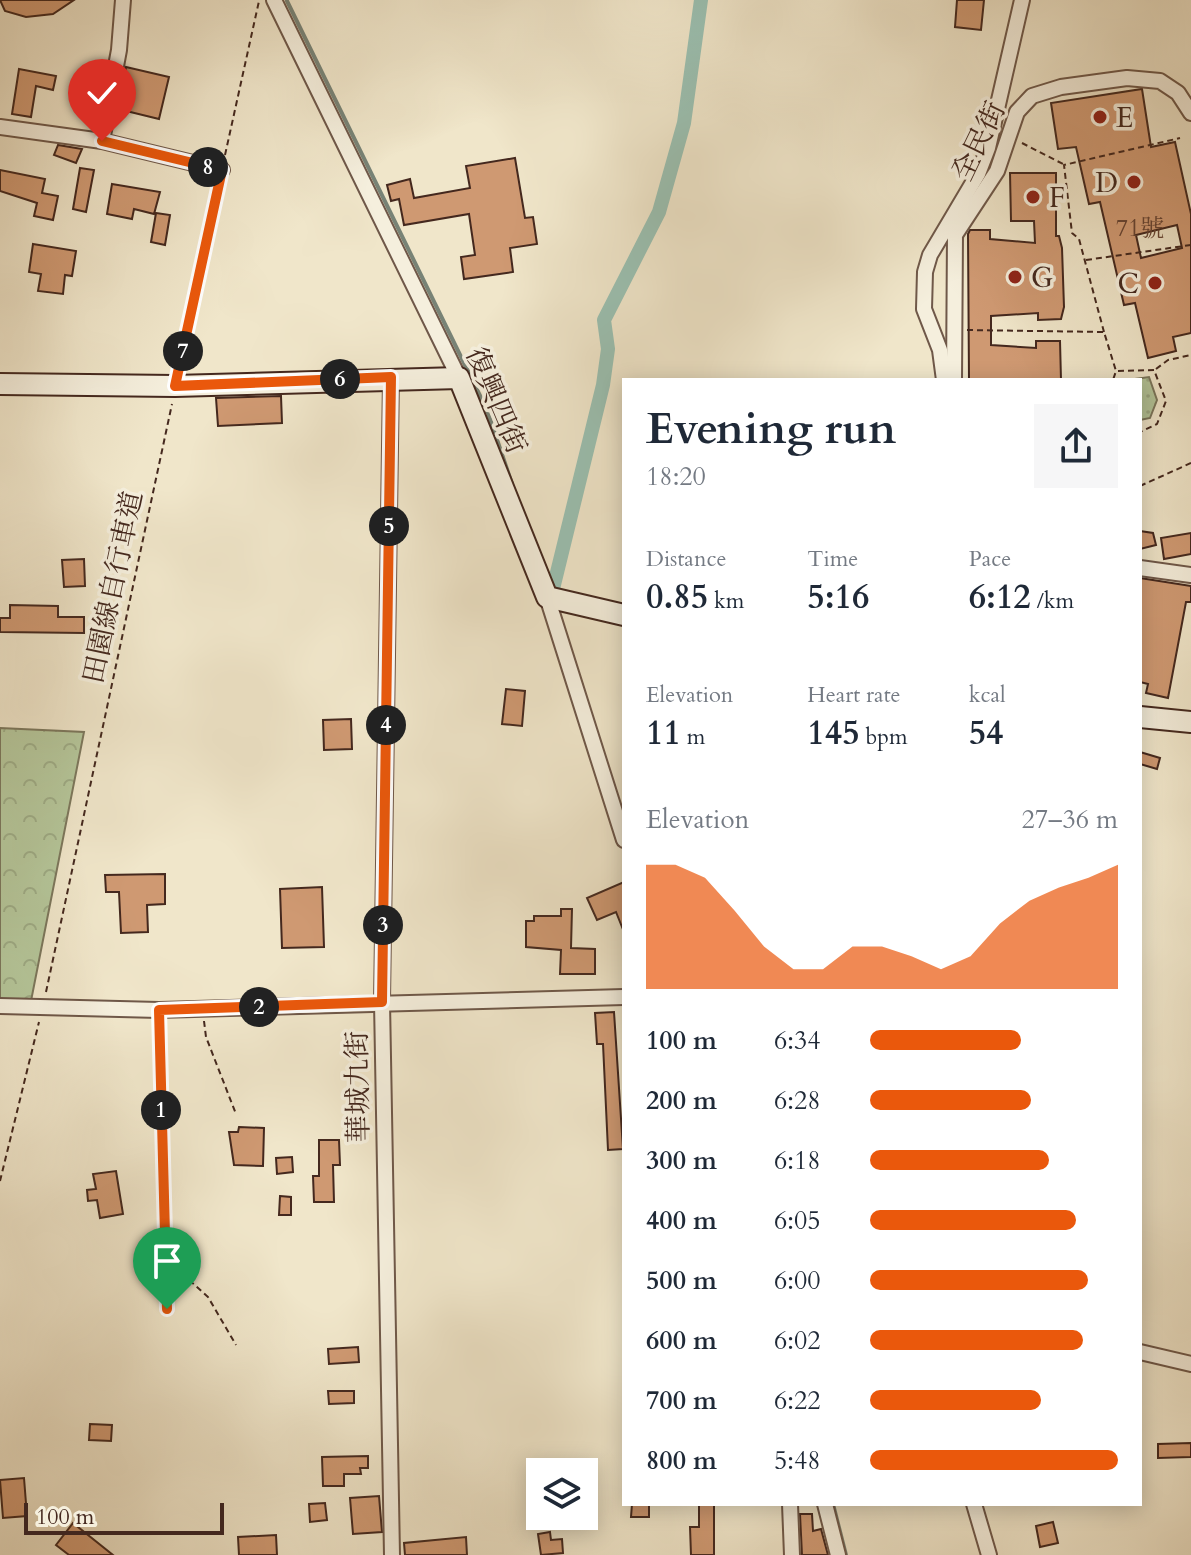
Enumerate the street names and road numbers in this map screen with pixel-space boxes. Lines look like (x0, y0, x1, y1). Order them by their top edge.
street label: 全民街 (943, 95, 1014, 188)
street label: 復興四街 (457, 341, 535, 459)
street label: 田園線自行車道 (74, 487, 152, 687)
street label: 華城九街 (338, 1031, 378, 1143)

